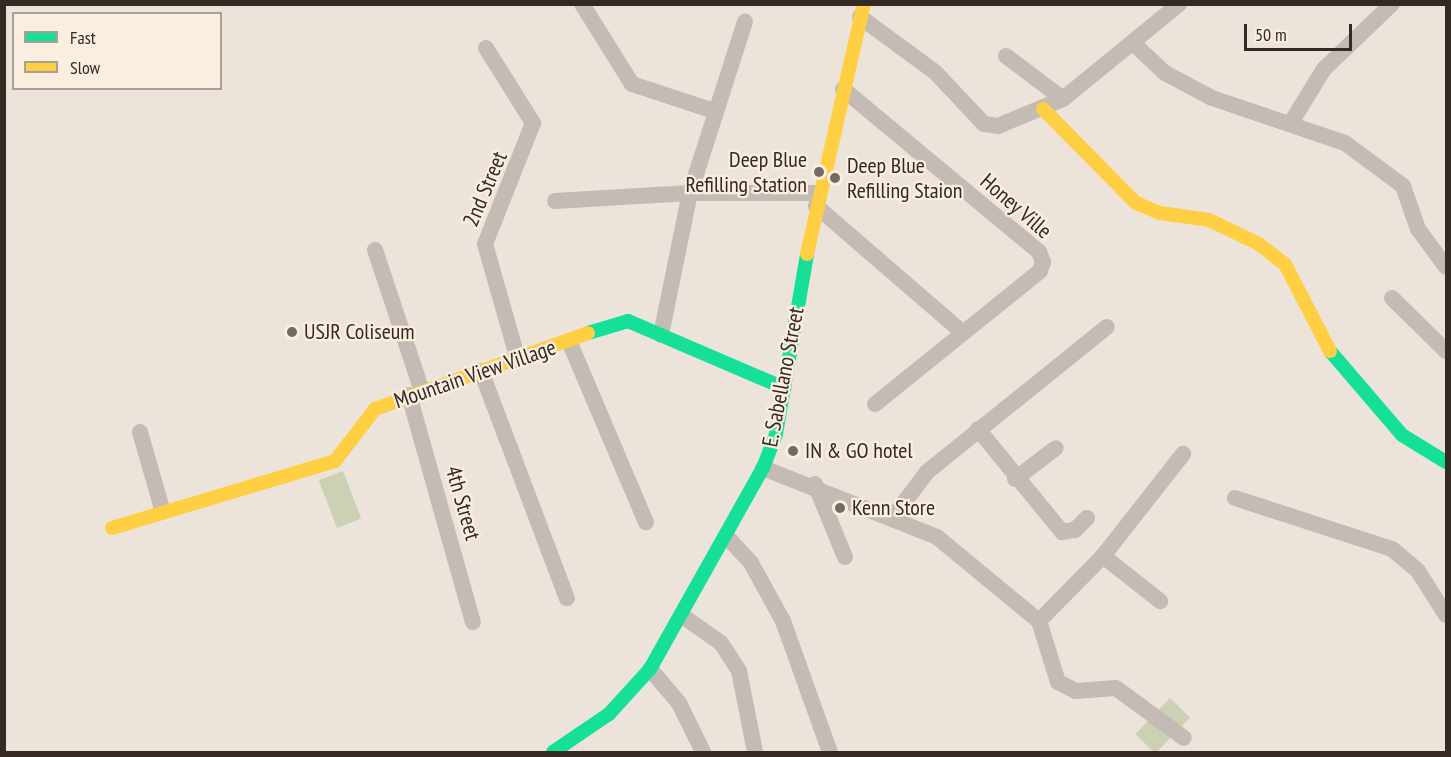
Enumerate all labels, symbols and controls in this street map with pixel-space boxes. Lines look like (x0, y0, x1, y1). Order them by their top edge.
legend (12, 12, 222, 90)
scale bar (1247, 12, 1355, 50)
text: 50 m (1255, 23, 1287, 46)
text: Fast (70, 26, 96, 49)
text: Slow (70, 56, 100, 79)
place label: Deep Blue Refilling Station (685, 146, 807, 198)
street label: 2nd Street (457, 147, 513, 231)
place label: Deep Blue Refilling Staion (847, 152, 962, 204)
marker: Deep Blue Refilling Station (812, 165, 826, 179)
street label: Honey Ville (975, 168, 1057, 244)
marker: Deep Blue Refilling Staion (828, 171, 842, 185)
street label: E. Sabellano Street (756, 304, 810, 450)
place label: USJR Coliseum (304, 319, 415, 345)
marker: USJR Coliseum (285, 325, 299, 339)
street label: Mountain View Village (390, 334, 560, 414)
place label: IN & GO hotel (805, 438, 913, 464)
marker: IN & GO hotel (786, 444, 800, 458)
street label: 4th Street (440, 463, 486, 543)
place label: Kenn Store (852, 495, 935, 521)
marker: Kenn Store (833, 501, 847, 515)

